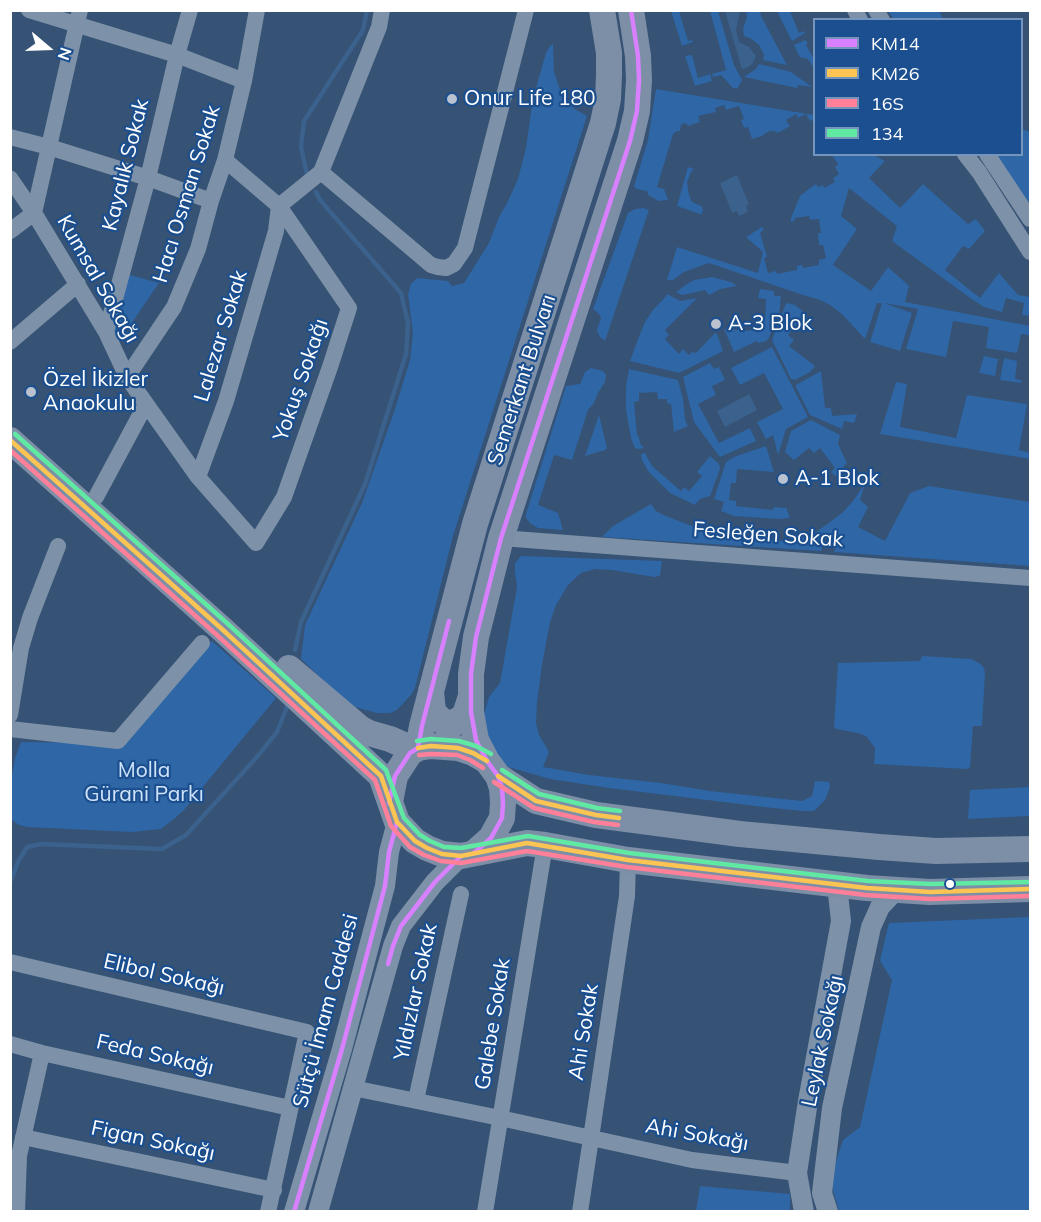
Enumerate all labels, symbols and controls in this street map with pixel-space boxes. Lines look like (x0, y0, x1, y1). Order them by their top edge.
north arrow (18, 18, 78, 78)
legend (813, 18, 1023, 156)
text: KM14 (871, 32, 919, 55)
text: N (54, 45, 76, 63)
text: KM26 (871, 62, 919, 85)
place label: Onur Life 180 (464, 86, 596, 112)
marker: Onur Life 180 (445, 92, 459, 106)
text: 16S (871, 92, 904, 115)
street label: Kayalık Sokak (97, 97, 155, 233)
street label: Hacı Osman Sokak (148, 102, 226, 286)
text: 134 (871, 122, 903, 145)
street label: Kumsal Sokağı (51, 211, 145, 347)
street label: Lalezar Sokak (189, 267, 253, 405)
street label: Semerkant Bulvarı (483, 291, 561, 469)
place label: A-3 Blok (728, 311, 812, 337)
street label: Yokuş Sokağı (268, 315, 334, 445)
marker: A-3 Blok (709, 317, 723, 331)
place label: Özel İkizler Anaokulu (43, 367, 148, 417)
marker: Özel İkizler Anaokulu (24, 385, 38, 399)
place label: A-1 Blok (795, 466, 879, 492)
marker: A-1 Blok (776, 472, 790, 486)
street label: Fesleğen Sokak (692, 517, 844, 553)
park label: Molla Gürani Parkı (84, 758, 204, 808)
unlabelled marker (944, 878, 956, 890)
street label: Sütçü İmam Caddesi (288, 911, 364, 1111)
street label: Yıldızlar Sokak (389, 921, 443, 1063)
street label: Elibol Sokağı (101, 949, 227, 1001)
street label: Galebe Sokak (470, 956, 516, 1092)
street label: Leylak Sokağı (797, 973, 849, 1109)
street label: Ahi Sokak (564, 982, 604, 1082)
street label: Feda Sokağı (94, 1029, 216, 1081)
street label: Ahi Sokağı (643, 1114, 751, 1156)
street label: Figan Sokağı (89, 1116, 217, 1166)

